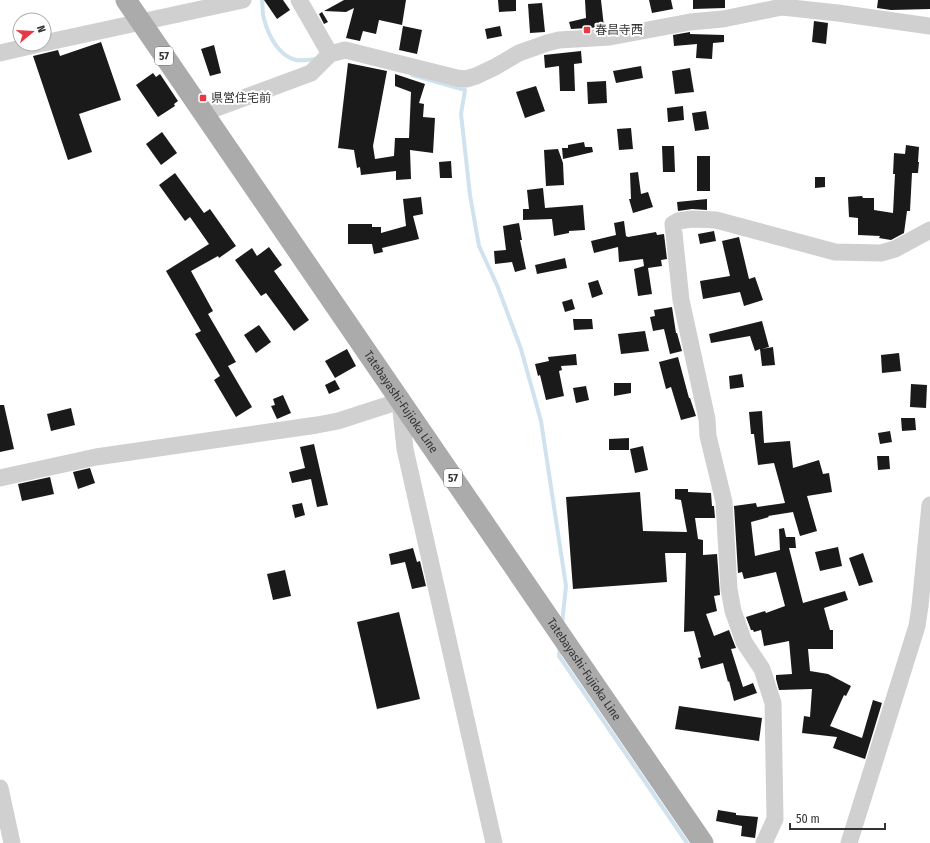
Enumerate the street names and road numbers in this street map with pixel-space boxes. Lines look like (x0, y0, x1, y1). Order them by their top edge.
road number: 57 (155, 47, 173, 65)
street label: Tatebayashi-Fujioka Line (361, 348, 441, 456)
road number: 57 (444, 469, 462, 487)
street label: Tatebayashi-Fujioka Line (544, 616, 624, 723)

